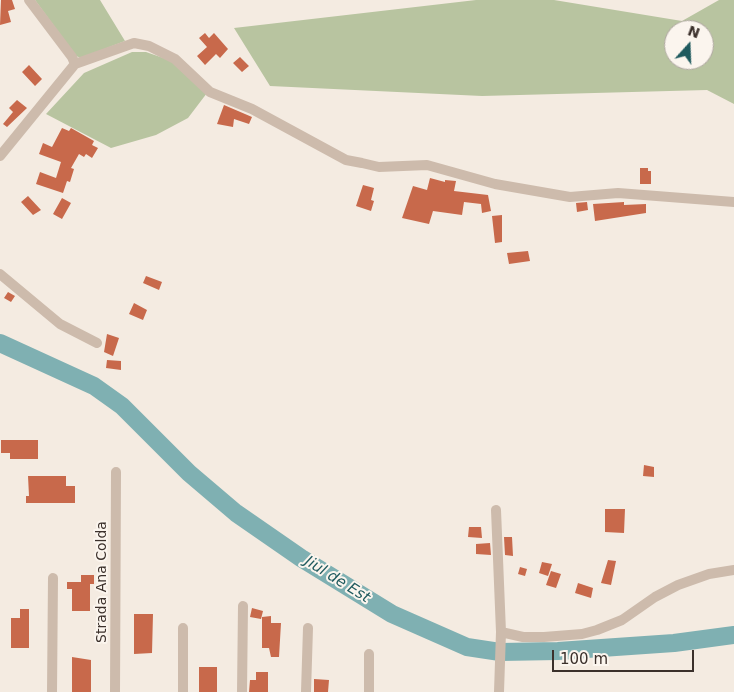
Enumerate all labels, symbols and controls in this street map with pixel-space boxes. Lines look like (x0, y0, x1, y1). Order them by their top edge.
north arrow (664, 20, 714, 70)
text: N (686, 22, 702, 41)
street label: Strada Ana Colda (94, 521, 110, 643)
water label: Jiul de Est (301, 553, 373, 607)
scale bar (554, 640, 696, 672)
text: 100 m (560, 650, 608, 668)

